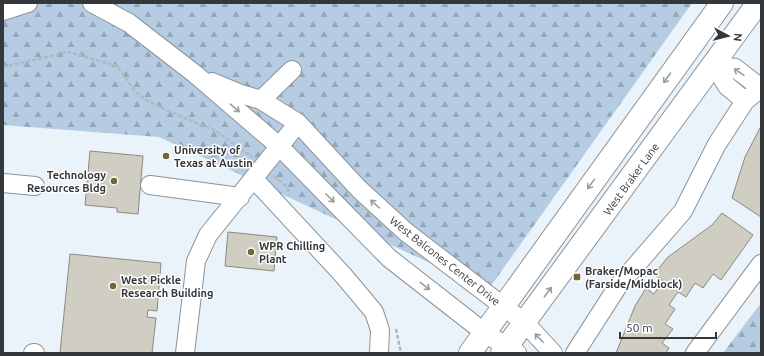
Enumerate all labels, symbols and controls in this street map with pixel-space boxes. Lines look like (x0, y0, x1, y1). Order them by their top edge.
north arrow (708, 16, 748, 56)
text: N (731, 32, 744, 42)
one-way arrow (734, 68, 745, 76)
one-way arrow (663, 73, 671, 84)
one-way arrow (230, 104, 241, 113)
street label: West Braker Lane (601, 141, 661, 217)
place label: University of Texas at Austin (174, 144, 253, 169)
marker: University of Texas at Austin (161, 151, 171, 161)
place label: Technology Resources Bldg (27, 169, 106, 194)
marker: Technology Resources Bldg (109, 176, 119, 186)
one-way arrow (587, 178, 595, 189)
one-way arrow (325, 193, 335, 202)
one-way arrow (370, 199, 380, 209)
street label: West Balcones Center Drive (388, 214, 502, 308)
place label: WPR Chilling Plant (259, 240, 325, 265)
marker: WPR Chilling Plant (246, 247, 256, 257)
place label: Braker/Mopac (Farside/Midblock) (585, 265, 682, 291)
marker: Braker/Mopac (Farside/Midblock) (572, 272, 582, 282)
place label: West Pickle Research Building (121, 274, 213, 299)
marker: West Pickle Research Building (108, 281, 118, 291)
one-way arrow (419, 281, 430, 290)
one-way arrow (544, 287, 552, 298)
scale bar (620, 314, 716, 340)
text: 50 m (626, 321, 653, 334)
one-way arrow (534, 333, 544, 343)

